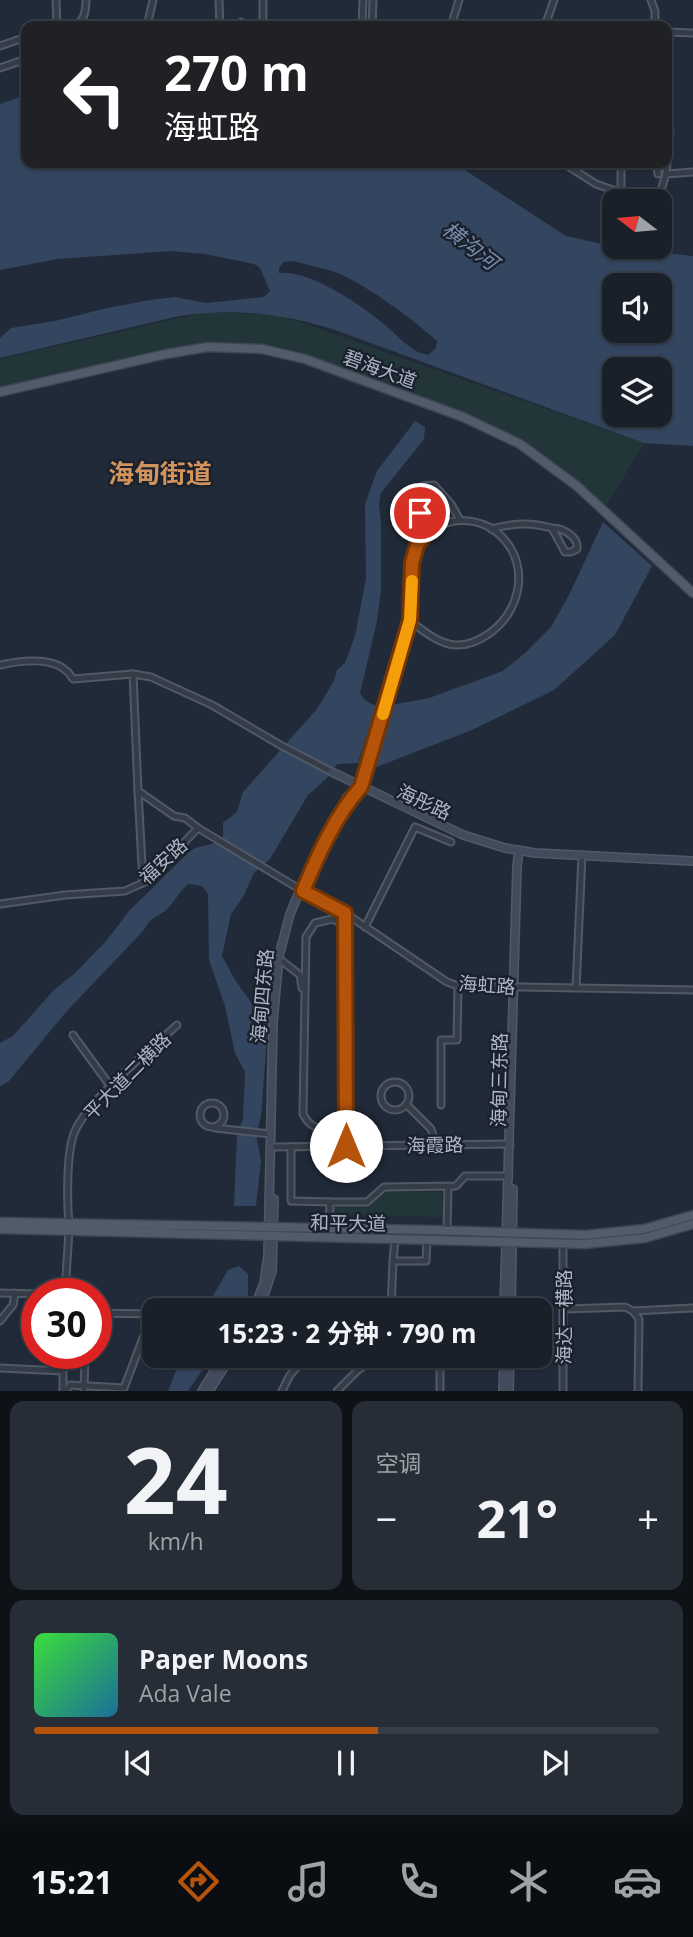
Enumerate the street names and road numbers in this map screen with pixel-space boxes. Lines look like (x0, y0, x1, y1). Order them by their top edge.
street label: 碧海大道 (340, 344, 420, 394)
street label: 海彤路 (393, 778, 455, 826)
street label: 福安路 (133, 832, 193, 890)
street label: 海甸四东路 (245, 948, 279, 1044)
street label: 海虹路 (458, 970, 516, 1000)
street label: 平大道二横路 (77, 1026, 177, 1126)
street label: 海甸三东路 (485, 1032, 513, 1128)
street label: 海霞路 (406, 1132, 464, 1158)
street label: 和平大道 (310, 1209, 386, 1237)
street label: 海达一横路 (551, 1269, 577, 1365)

